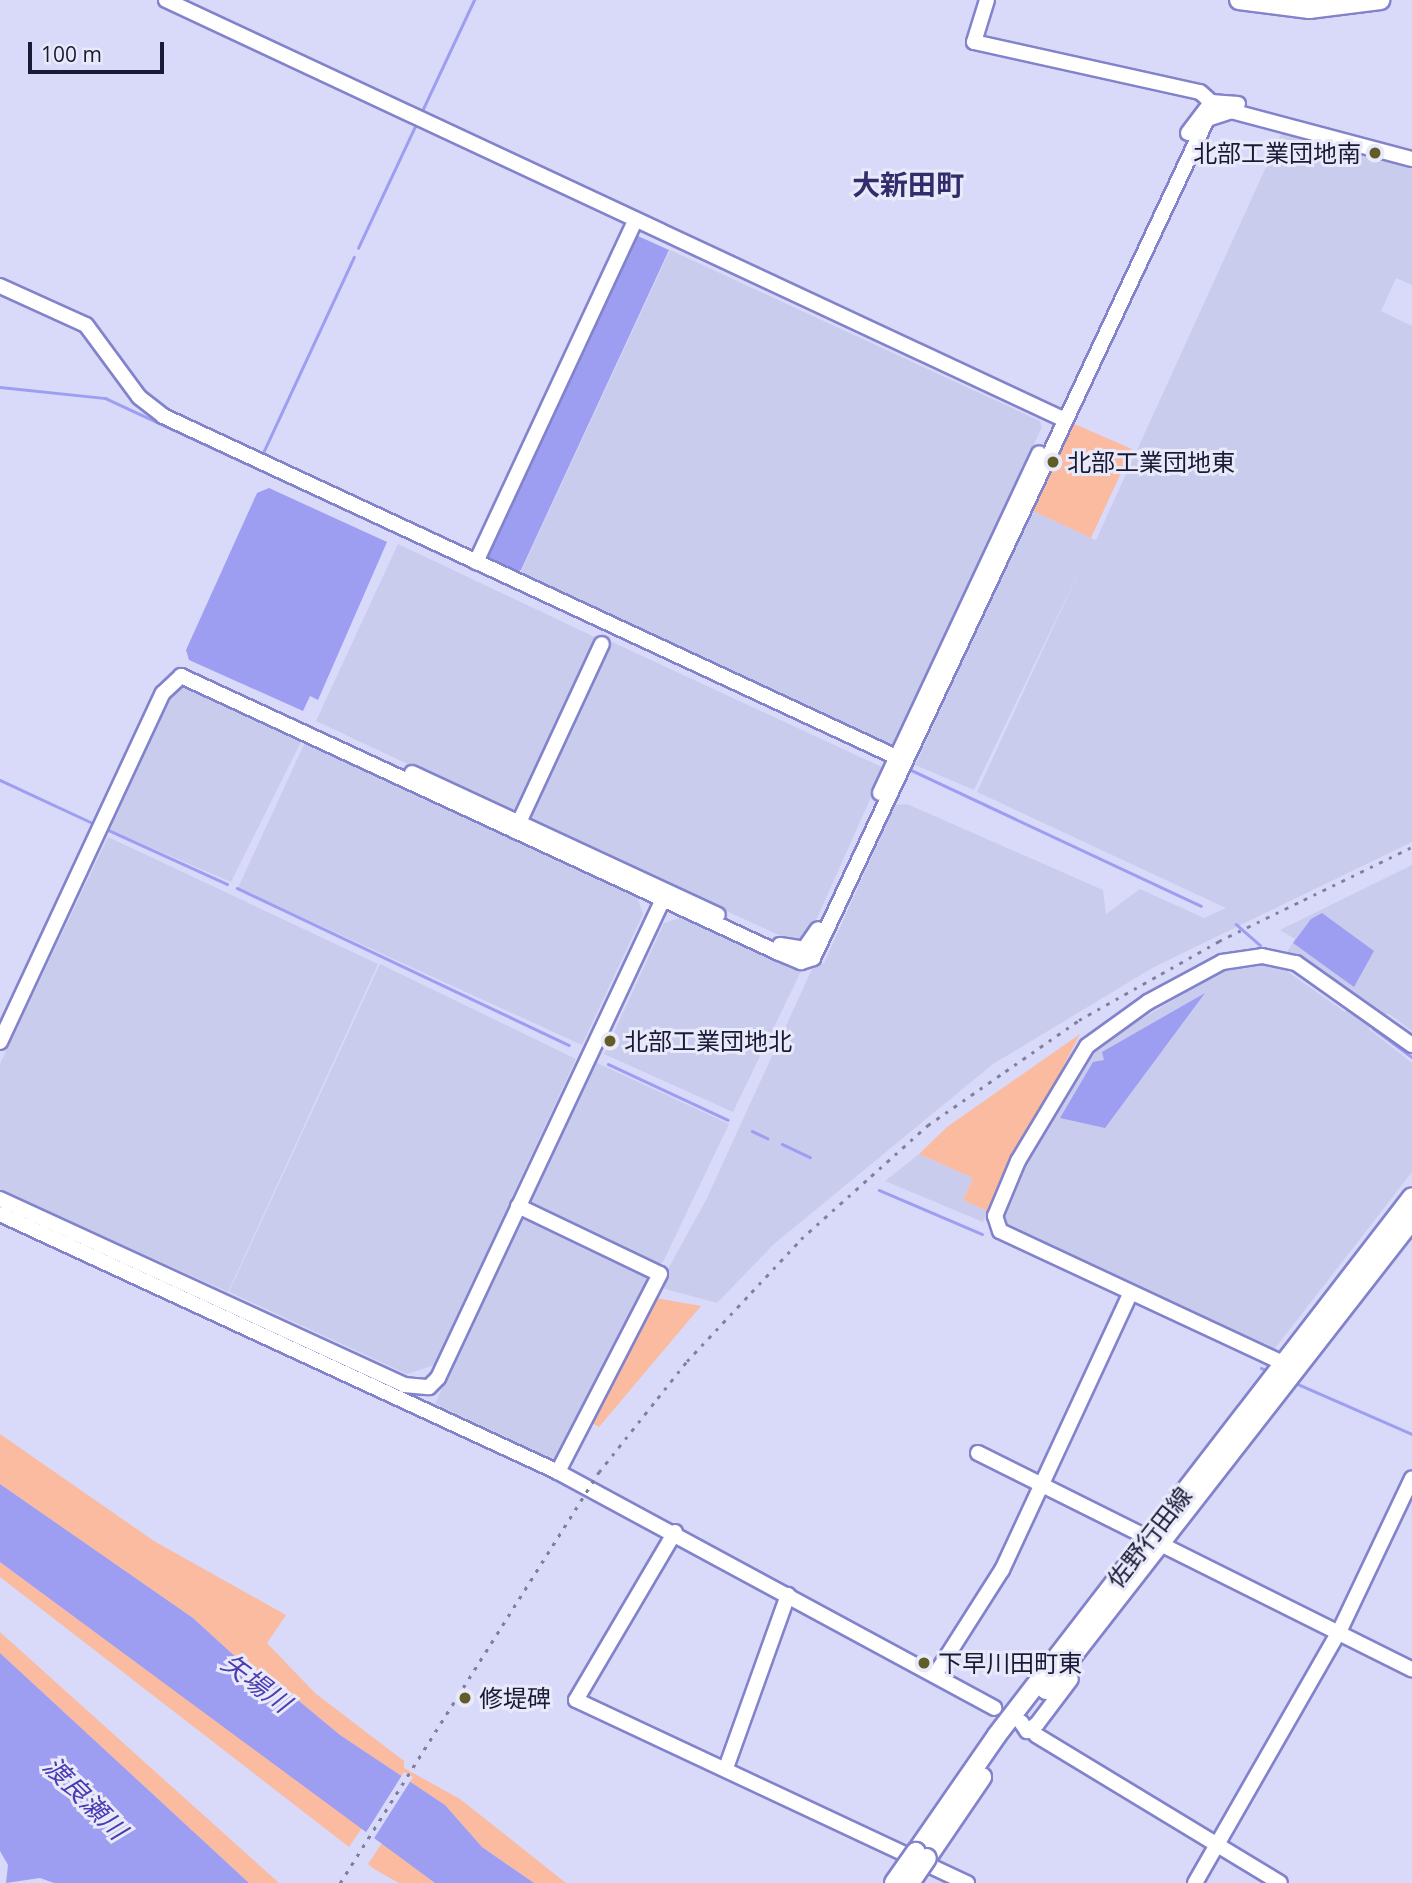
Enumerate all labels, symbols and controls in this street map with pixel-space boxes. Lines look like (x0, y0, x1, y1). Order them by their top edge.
scale bar (32, 28, 168, 72)
text: 100 m (41, 40, 102, 68)
place label: 北部工業団地南 (1193, 139, 1361, 167)
marker: 北部工業団地南 (1367, 145, 1383, 161)
district label: 大新田町 (852, 167, 964, 201)
place label: 北部工業団地東 (1067, 448, 1235, 476)
marker: 北部工業団地東 (1045, 454, 1061, 470)
place label: 北部工業団地北 (624, 1027, 792, 1055)
marker: 北部工業団地北 (602, 1033, 618, 1049)
street label: 佐野行田線 (1101, 1481, 1197, 1593)
water label: 矢場川 (215, 1647, 297, 1719)
place label: 下早川田町東 (938, 1649, 1082, 1677)
marker: 下早川田町東 (916, 1655, 932, 1671)
place label: 修堤碑 (479, 1684, 551, 1712)
marker: 修堤碑 (457, 1690, 473, 1706)
water label: 渡良瀬川 (37, 1750, 133, 1846)

